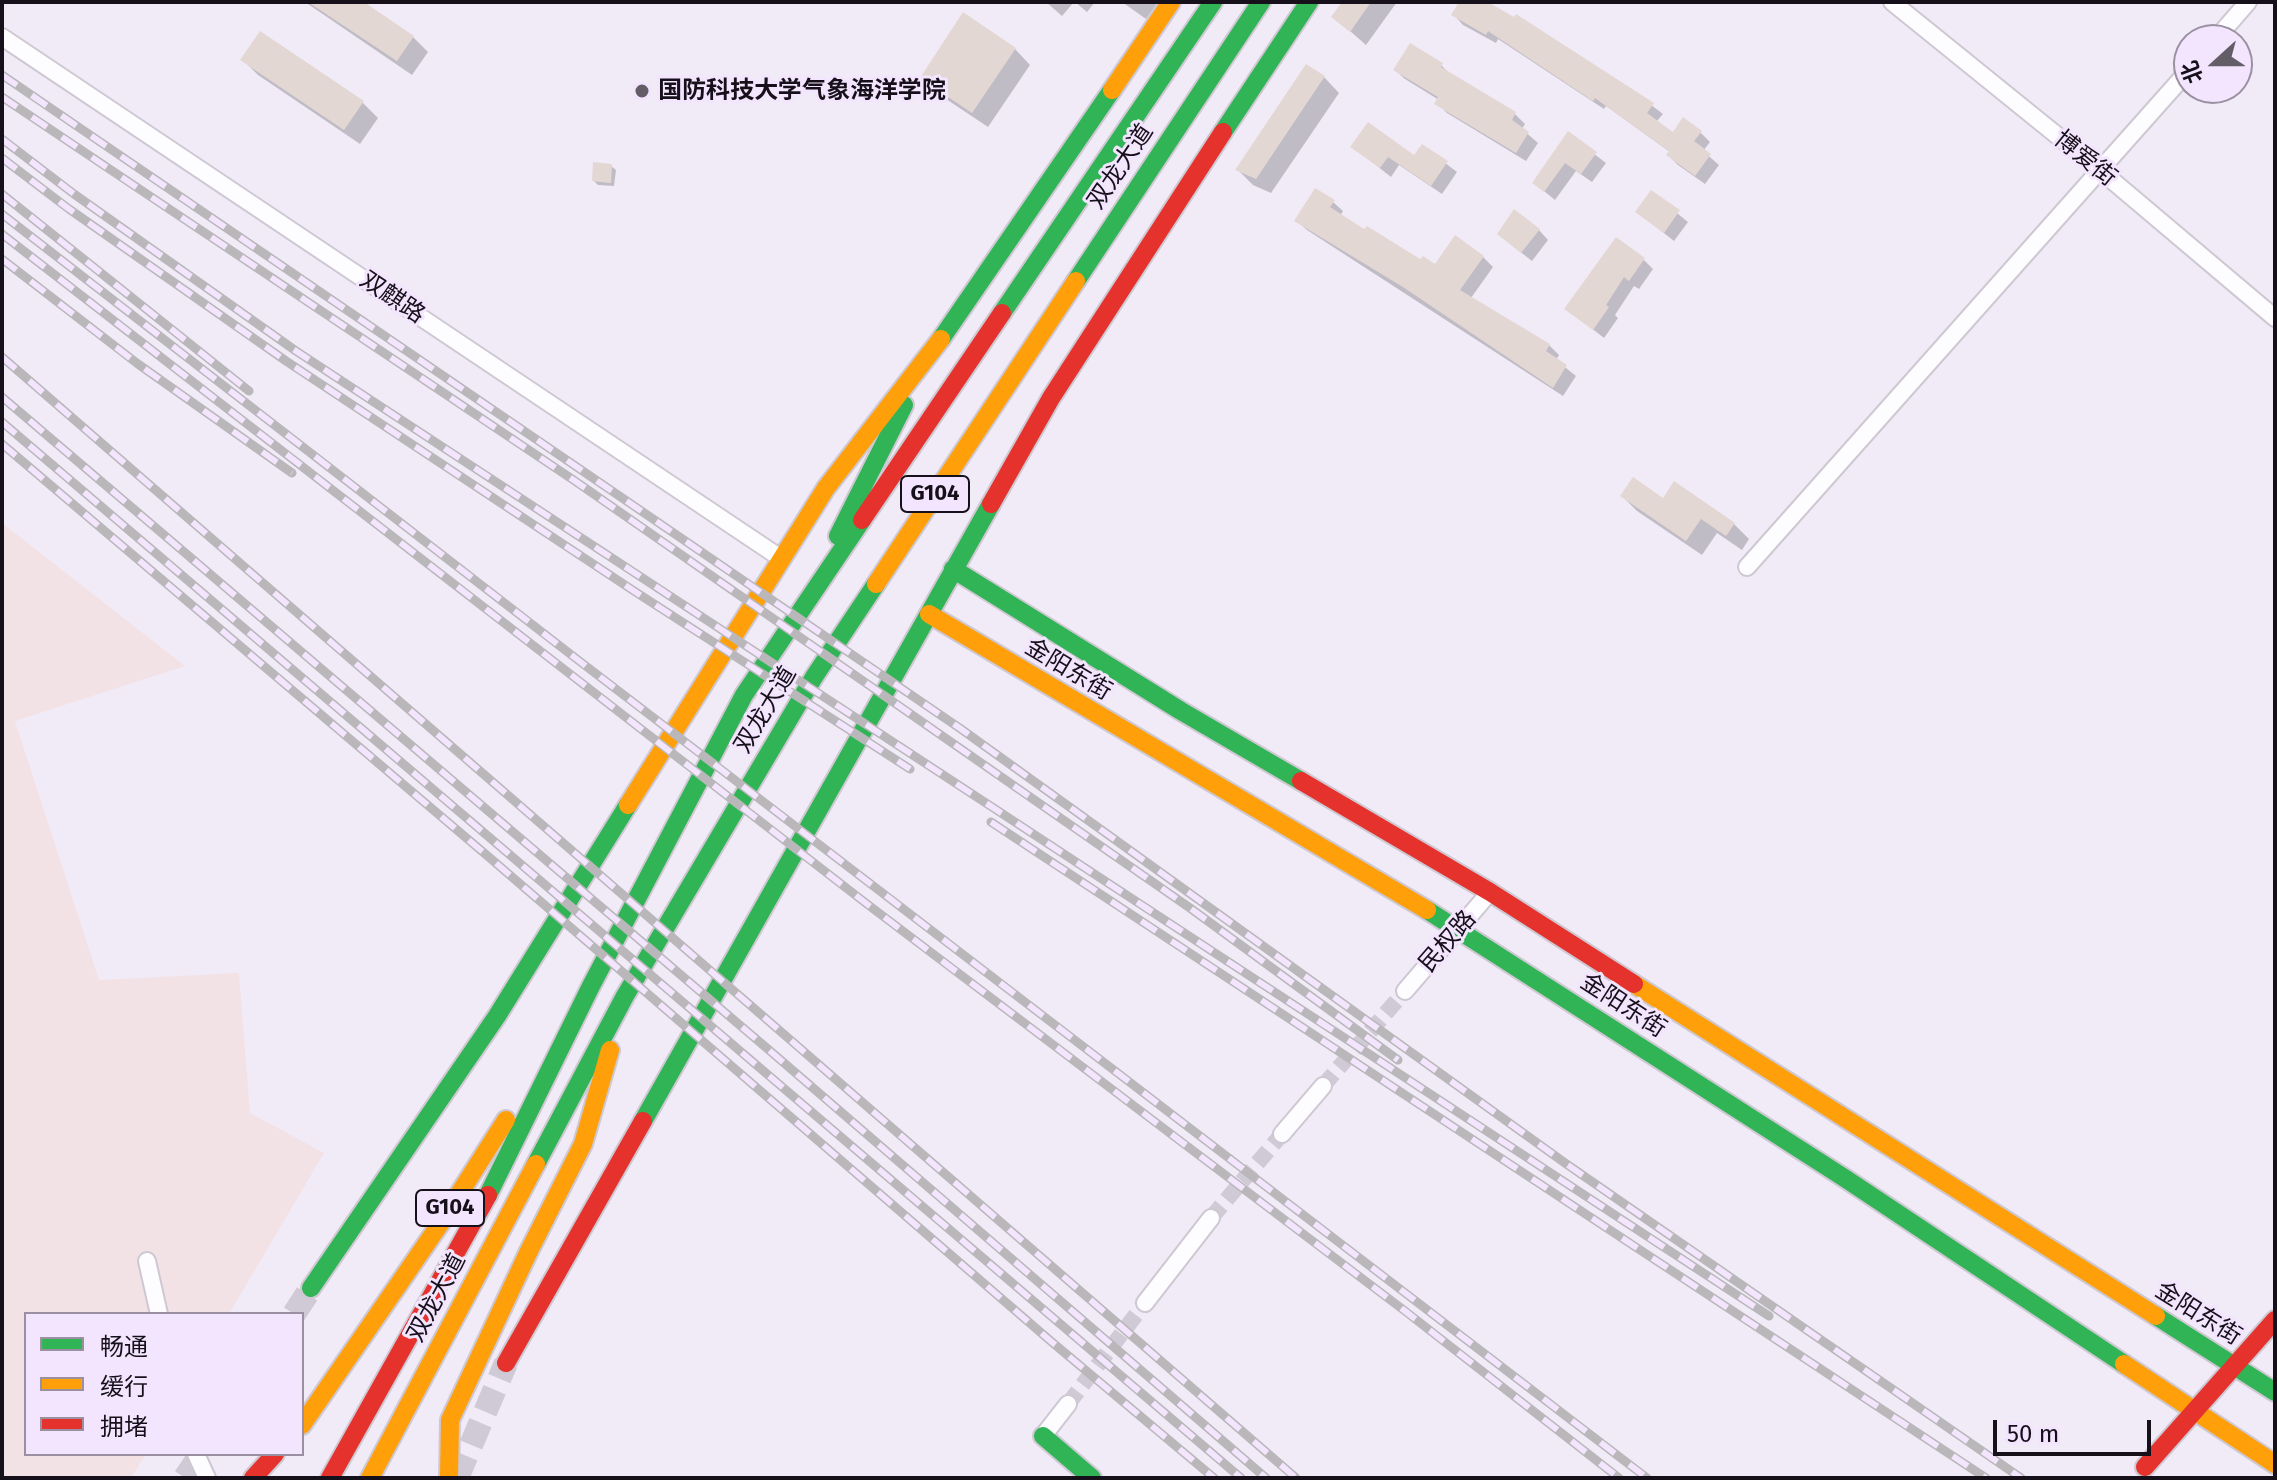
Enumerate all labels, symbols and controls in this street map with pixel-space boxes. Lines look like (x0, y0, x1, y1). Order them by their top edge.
north arrow (2173, 24, 2253, 104)
text: 北 (2175, 57, 2209, 87)
place label: 国防科技大学气象海洋学院 (658, 77, 946, 105)
marker: 国防科技大学气象海洋学院 (633, 82, 651, 100)
street label: 双龙大道 (1082, 119, 1160, 215)
street label: 博爱街 (2048, 125, 2122, 193)
street label: 双麒路 (354, 266, 430, 330)
road number: G104 (901, 476, 969, 512)
street label: 金阳东街 (1019, 633, 1117, 707)
street label: 双龙大道 (729, 661, 803, 759)
street label: 民权路 (1414, 905, 1482, 979)
street label: 金阳东街 (1575, 968, 1671, 1044)
road number: G104 (416, 1190, 484, 1226)
street label: 双龙大道 (402, 1249, 472, 1347)
street label: 金阳东街 (2150, 1276, 2246, 1352)
legend (24, 1312, 304, 1456)
text: 畅通 (100, 1333, 148, 1361)
text: 缓行 (100, 1373, 148, 1401)
scale bar (1997, 1404, 2155, 1454)
text: 拥堵 (100, 1413, 148, 1441)
text: 50 m (2007, 1420, 2059, 1448)

